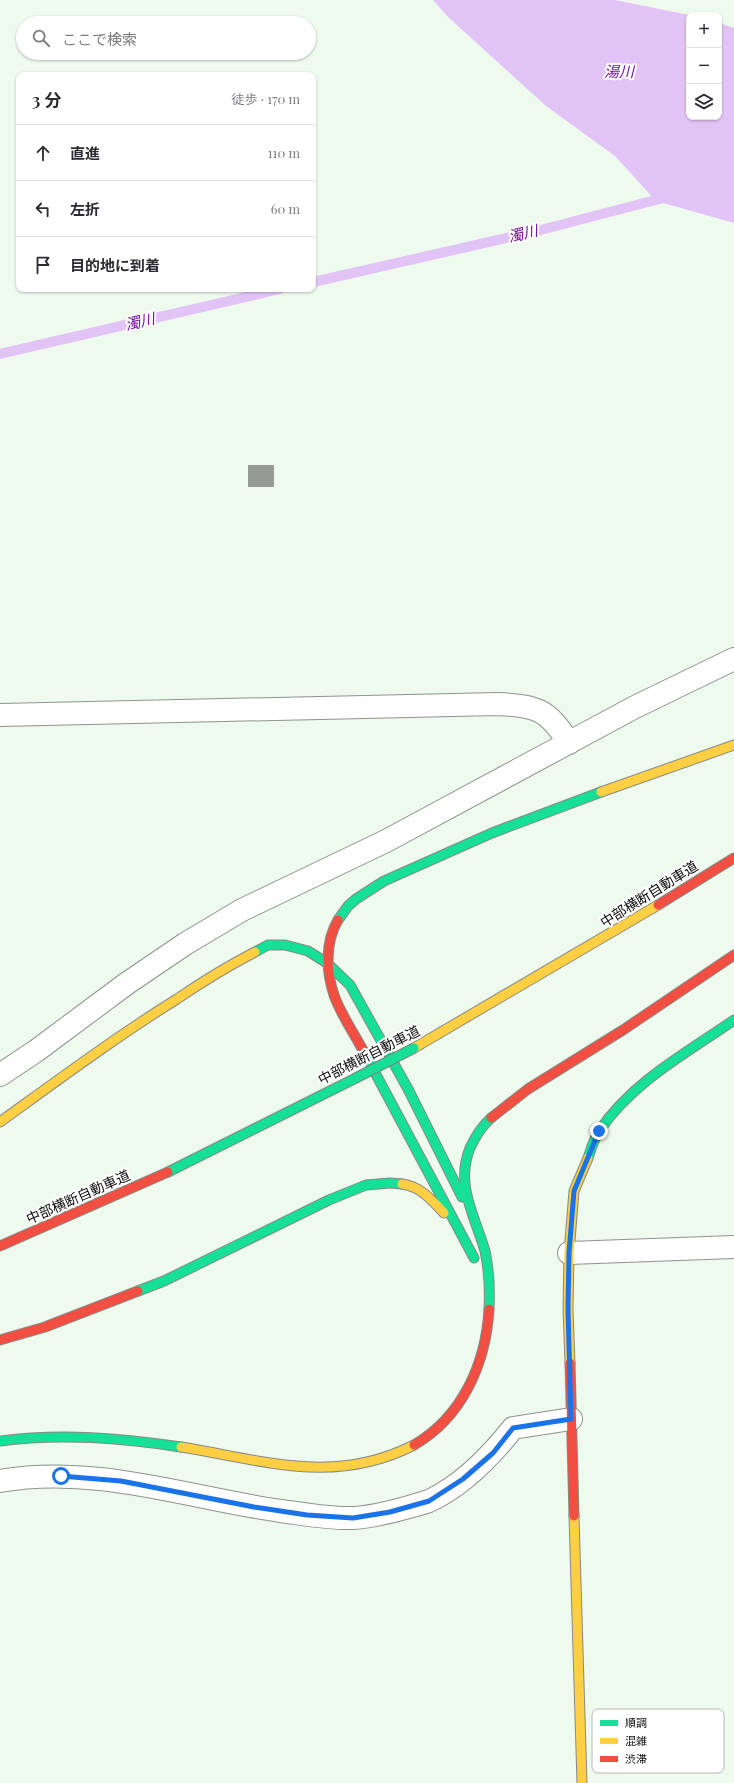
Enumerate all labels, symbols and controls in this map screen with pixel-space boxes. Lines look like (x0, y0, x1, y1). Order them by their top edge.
map controls (686, 12, 722, 120)
button: + (686, 12, 722, 48)
search box (16, 16, 316, 60)
icon: search (30, 27, 52, 49)
text: ここで検索 (62, 29, 137, 49)
button: − (686, 48, 722, 84)
water label: 湯川 (604, 61, 636, 81)
button: layers (686, 84, 722, 120)
text: 3 分 (32, 88, 61, 110)
text: 徒歩 · 170 m (231, 90, 300, 107)
icon: ahead (32, 142, 54, 164)
text: 直進 (70, 143, 100, 163)
text: 110 m (268, 144, 300, 161)
icon: left (32, 198, 54, 220)
text: 左折 (70, 199, 100, 219)
text: 60 m (271, 200, 300, 217)
water label: 濁川 (506, 219, 542, 246)
icon: arrive (32, 254, 54, 276)
text: 目的地に到着 (70, 255, 160, 275)
water label: 濁川 (123, 307, 159, 334)
street label: 中部横断自動車道 (596, 856, 701, 931)
street label: 中部横断自動車道 (315, 1021, 423, 1088)
route end (590, 1122, 608, 1140)
street label: 中部横断自動車道 (23, 1165, 133, 1228)
route start (52, 1467, 70, 1485)
legend (592, 1709, 724, 1773)
text: 順調 (625, 1715, 647, 1730)
text: 混雑 (625, 1733, 647, 1748)
text: 渋滞 (625, 1751, 647, 1766)

